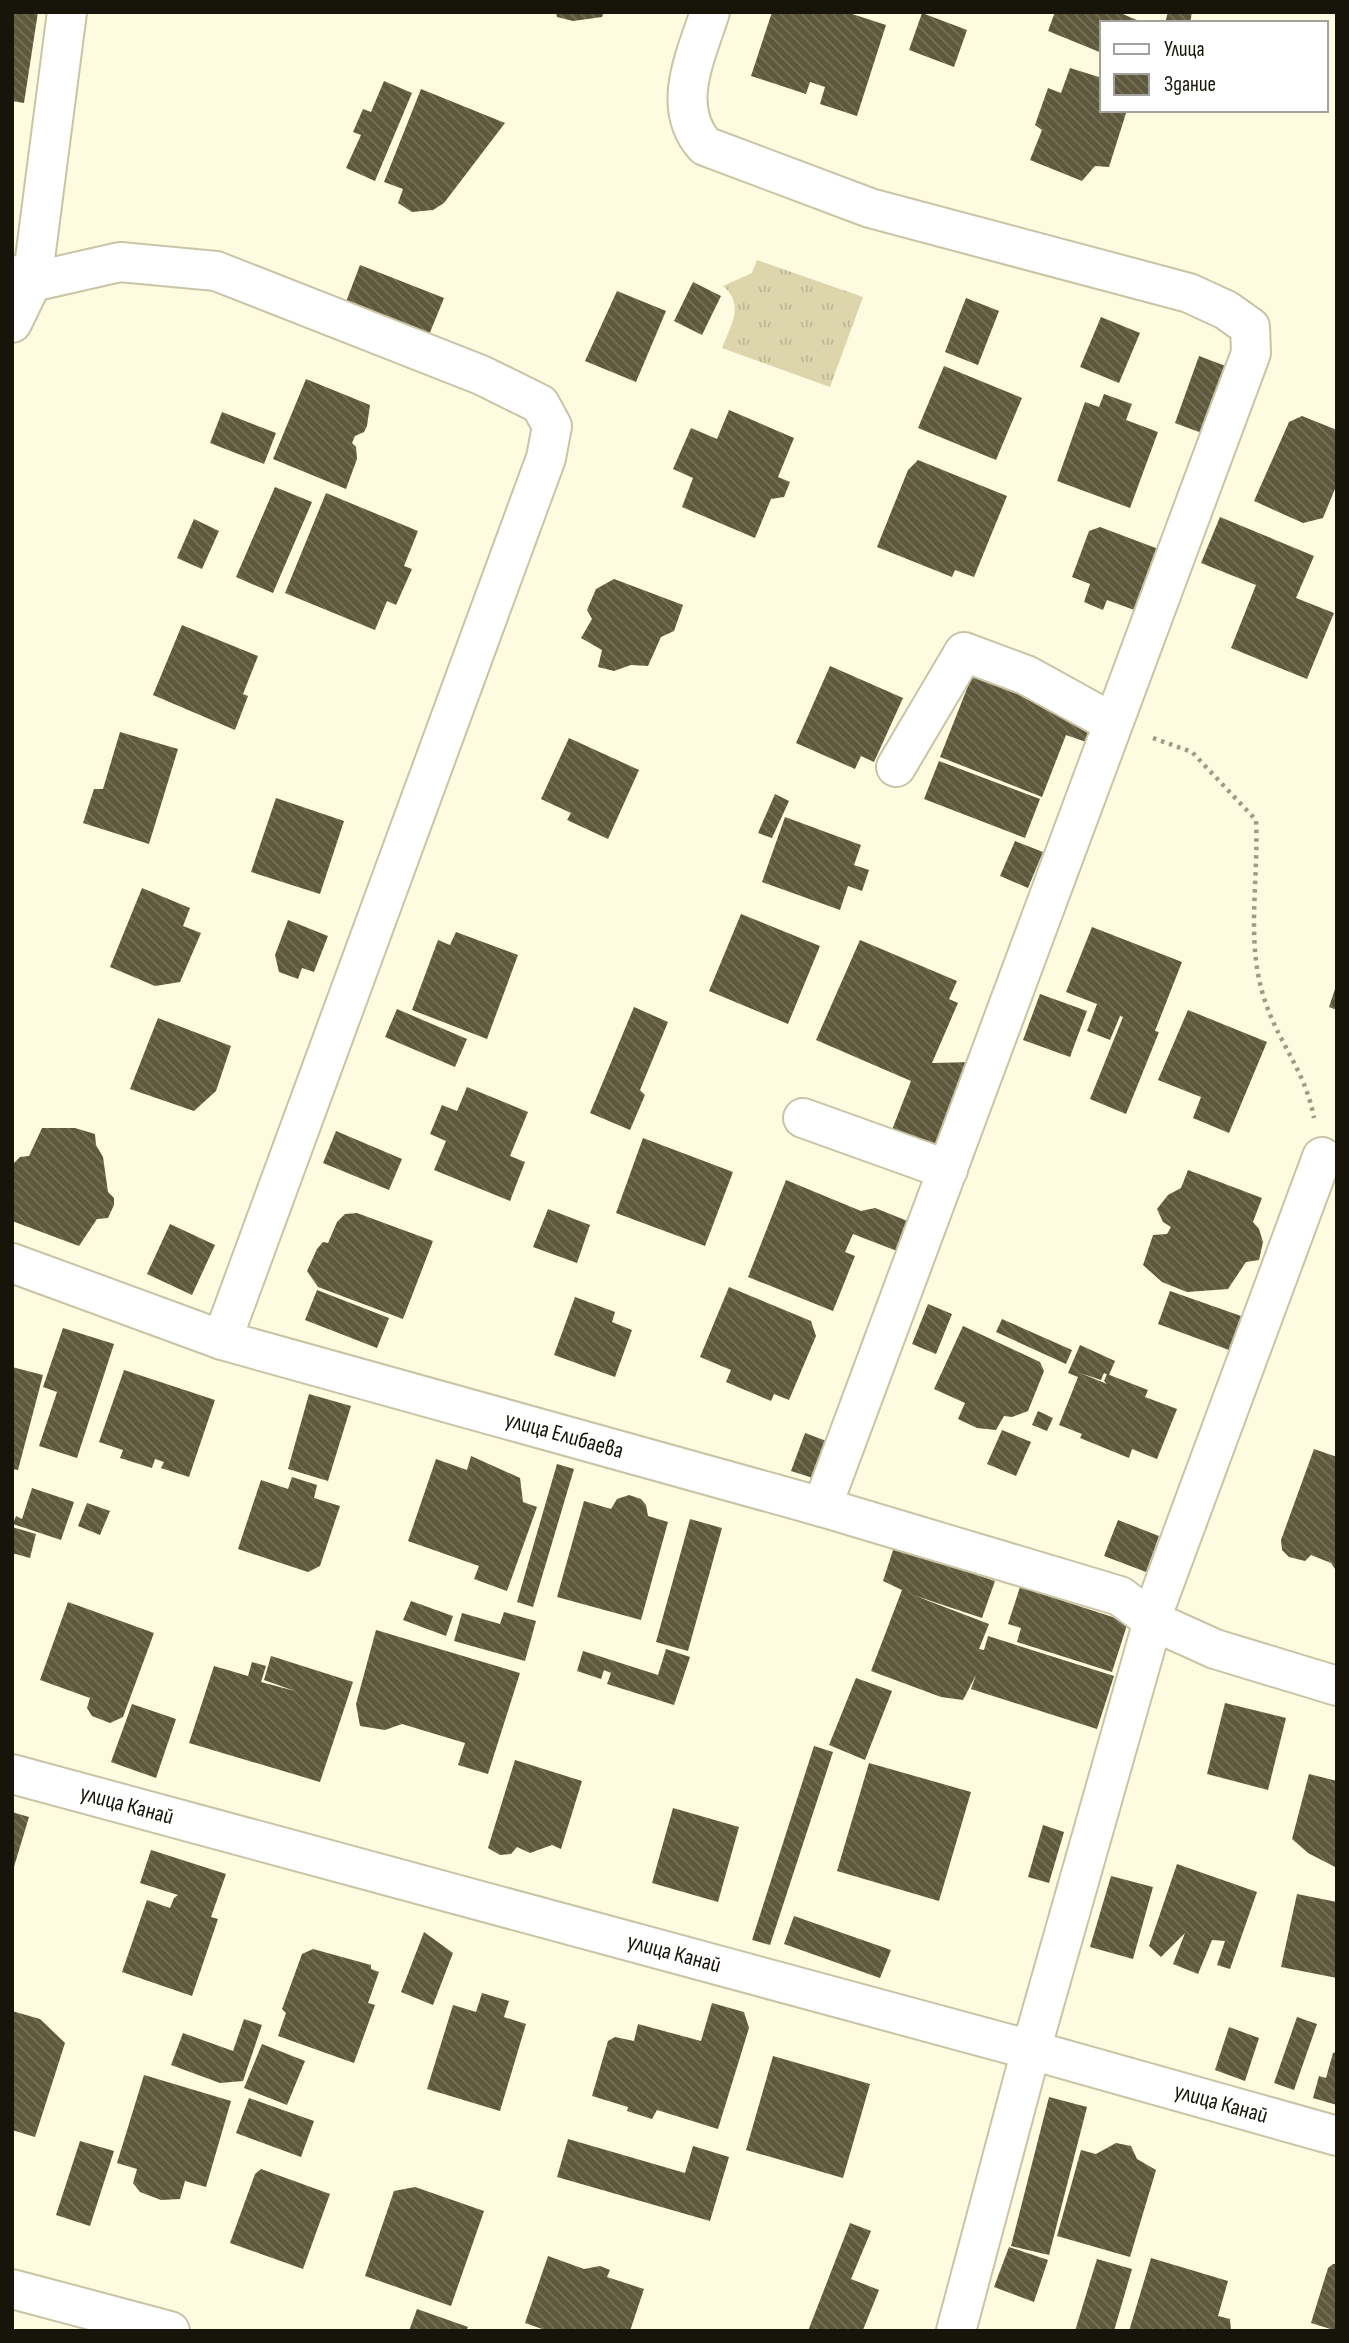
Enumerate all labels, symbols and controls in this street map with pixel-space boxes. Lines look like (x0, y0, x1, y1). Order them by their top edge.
legend (1100, 21, 1328, 112)
text: Улица (1164, 37, 1205, 62)
text: Здание (1164, 72, 1216, 97)
street label: улица Елибаева (502, 1405, 627, 1465)
street label: улица Канай (77, 1779, 177, 1831)
street label: улица Канай (624, 1927, 724, 1979)
street label: улица Канай (1171, 2077, 1271, 2130)

